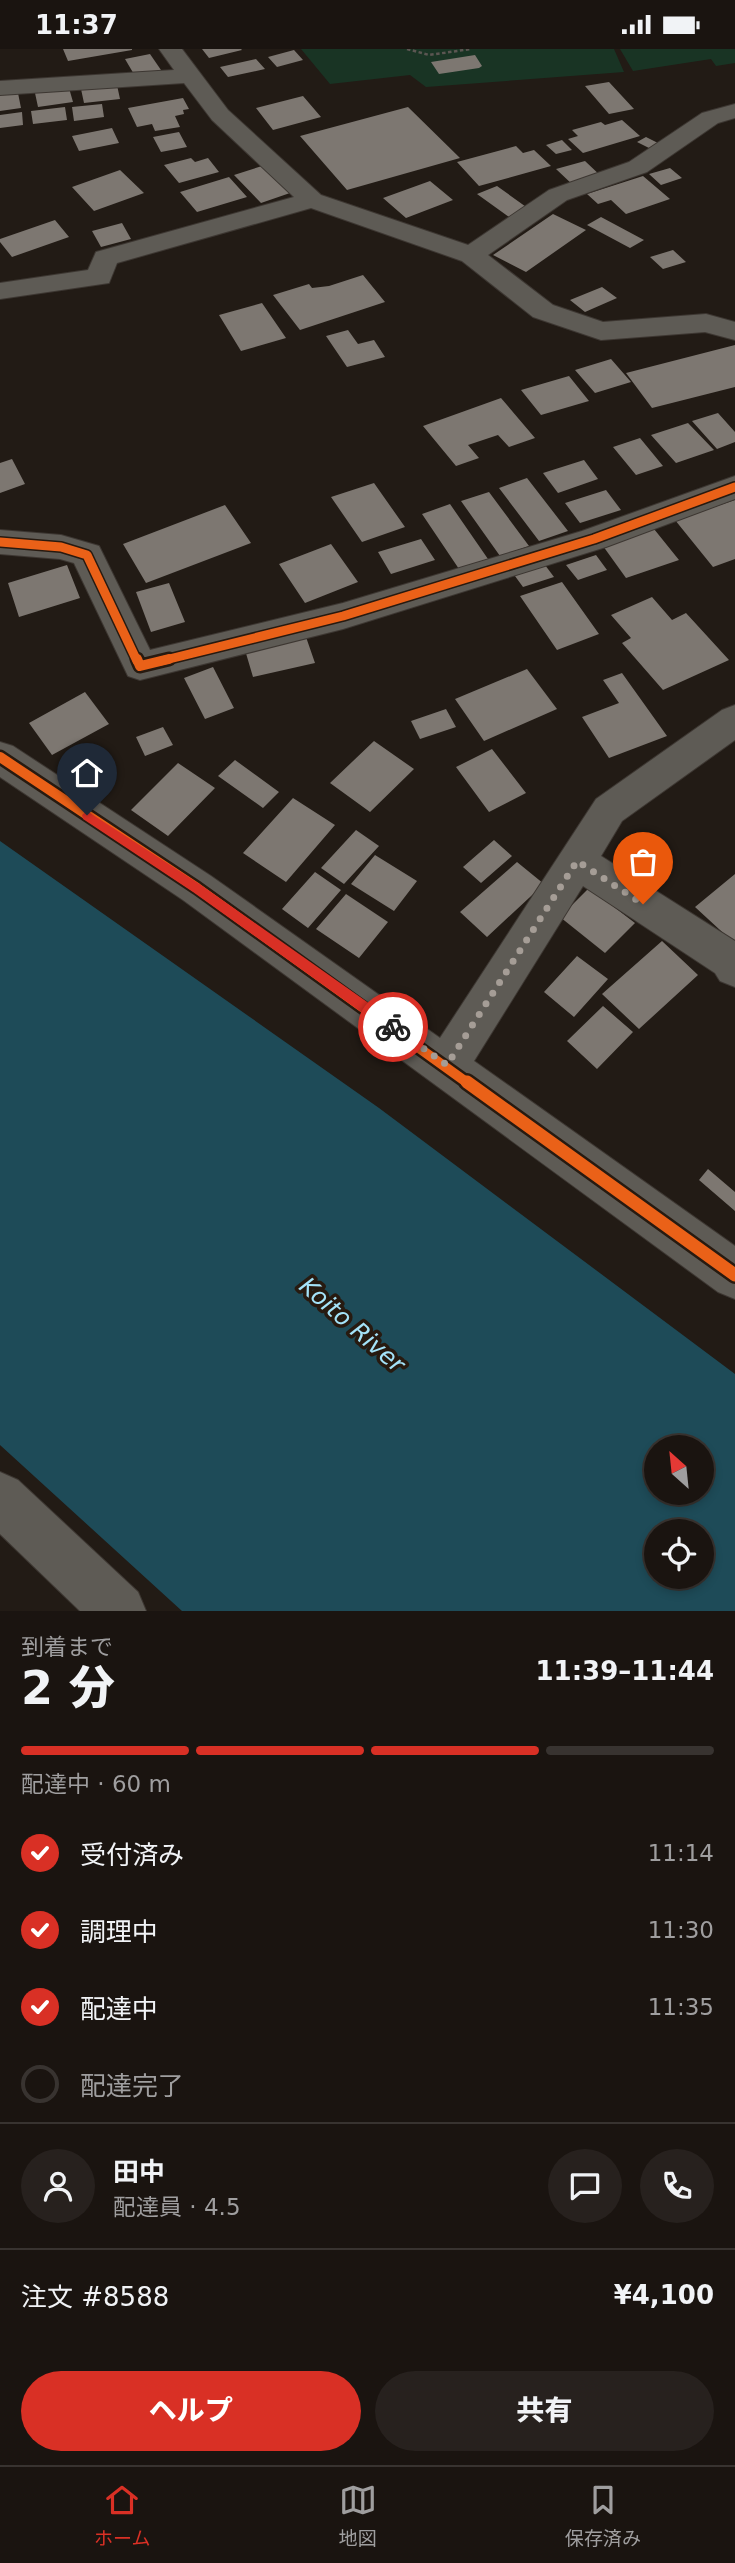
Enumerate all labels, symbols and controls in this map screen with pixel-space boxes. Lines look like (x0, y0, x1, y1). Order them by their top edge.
text: 11:37 (35, 10, 118, 40)
pin (57, 743, 117, 815)
icon: home (68, 754, 106, 792)
pin (613, 832, 673, 904)
icon: bag (624, 843, 662, 881)
courier (358, 992, 428, 1062)
icon: bike (374, 1008, 412, 1046)
water label: Koito River (294, 1272, 412, 1380)
north arrow (644, 1435, 714, 1505)
map controls (644, 1435, 714, 1589)
button: locate (644, 1519, 714, 1589)
text: 到着まで (21, 1634, 113, 1660)
text: 11:39–11:44 (535, 1656, 714, 1686)
text: 2 分 (21, 1661, 115, 1715)
text: 配達中 · 60 m (21, 1771, 171, 1797)
icon: check (21, 1834, 59, 1872)
text: 受付済み (80, 1840, 184, 1870)
text: 11:14 (648, 1840, 714, 1866)
icon: check (21, 1911, 59, 1949)
text: 調理中 (80, 1917, 158, 1947)
text: 11:30 (648, 1917, 714, 1943)
icon: check (21, 1988, 59, 2026)
text: 配達中 (80, 1994, 158, 2024)
text: 11:35 (648, 1994, 714, 2020)
text: 配達完了 (80, 2071, 184, 2101)
button: person (21, 2149, 95, 2223)
button: chat (548, 2149, 622, 2223)
button: phone (640, 2149, 714, 2223)
text: 田中 (113, 2157, 165, 2187)
text: 配達員 · 4.5 (113, 2194, 241, 2220)
text: ¥4,100 (614, 2280, 714, 2310)
text: 注文 #8588 (21, 2282, 169, 2312)
button: ヘルプ (21, 2371, 361, 2451)
button: 共有 (375, 2371, 714, 2451)
tab: ホーム (94, 2481, 151, 2550)
tab: 地図 (339, 2481, 377, 2550)
tab: 保存済み (565, 2481, 641, 2550)

